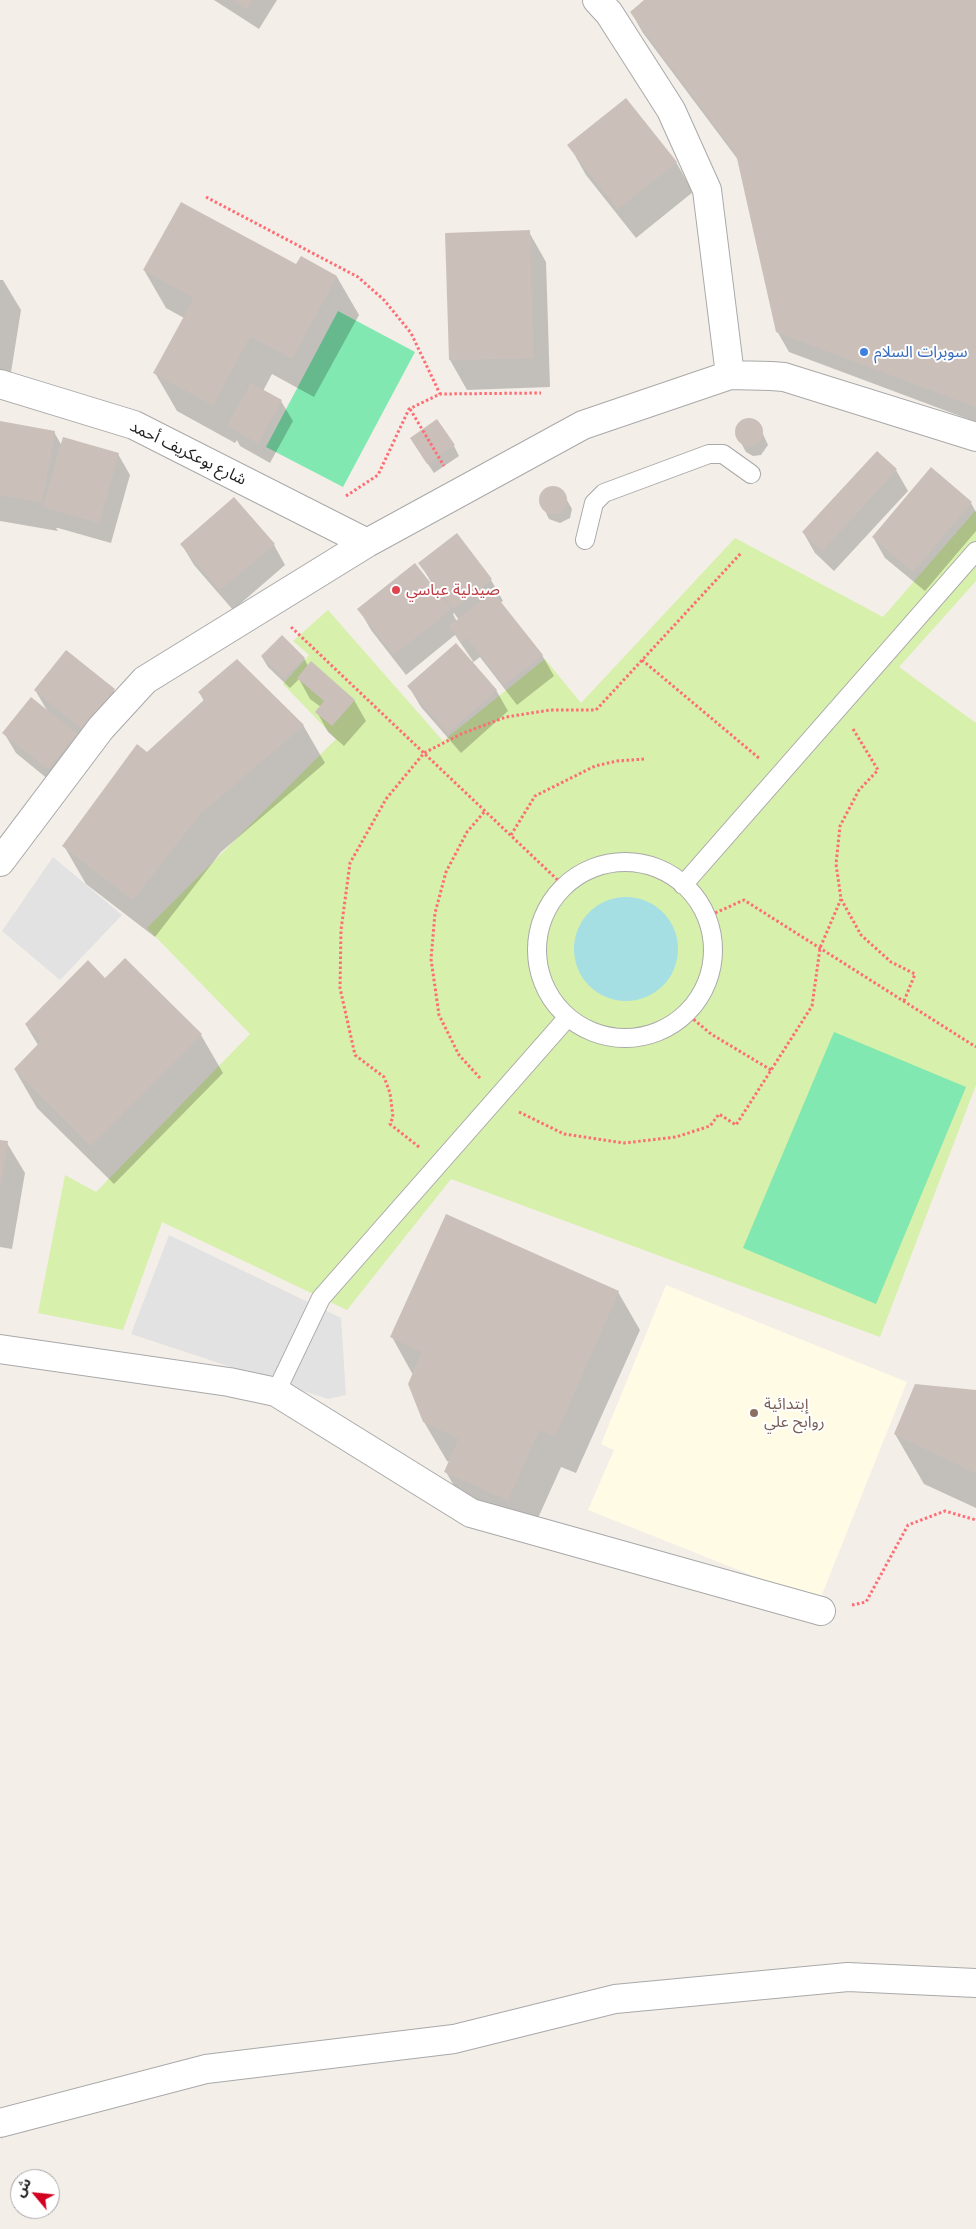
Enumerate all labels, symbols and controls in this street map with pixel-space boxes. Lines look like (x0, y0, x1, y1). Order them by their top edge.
place label: سوبرات السلام (874, 342, 967, 362)
marker: سوبرات السلام (858, 346, 870, 358)
street label: شارع بوعكريف أحمد (127, 416, 249, 490)
place label: صيدلية عباسي (406, 580, 500, 600)
marker: صيدلية عباسي (390, 584, 402, 596)
place label: إبتدائية روابح علي (764, 1394, 825, 1432)
marker: إبتدائية روابح علي (748, 1407, 760, 1419)
north arrow (10, 2169, 60, 2219)
text: ش (10, 2175, 34, 2200)

